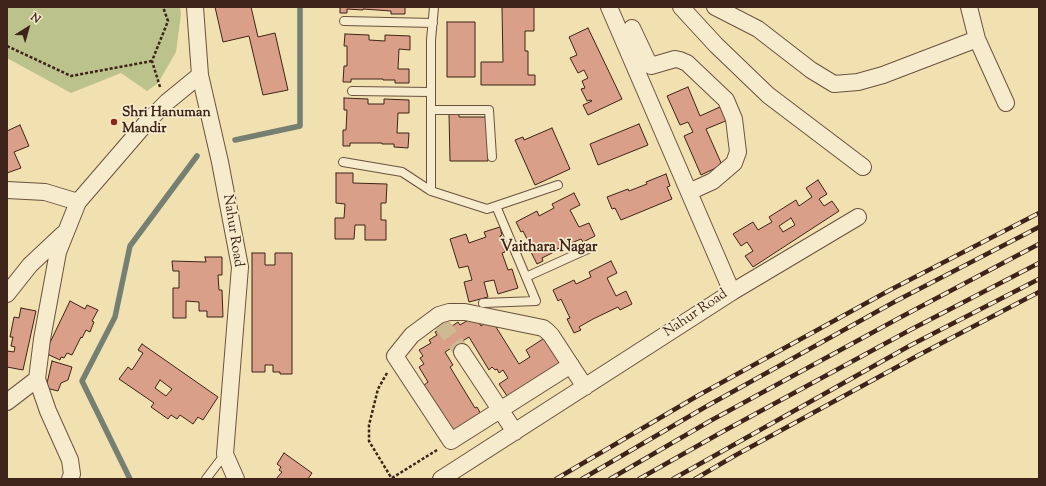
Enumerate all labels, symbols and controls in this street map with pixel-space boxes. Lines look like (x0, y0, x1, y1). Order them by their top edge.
north arrow (8, 8, 48, 48)
text: N (27, 9, 44, 27)
place label: Shri Hanuman Mandir (122, 106, 211, 138)
marker: Shri Hanuman Mandir (109, 117, 119, 127)
street label: Nahur Road (218, 193, 246, 269)
district label: Vaithara Nagar (501, 239, 597, 257)
street label: Nahur Road (661, 287, 731, 341)

